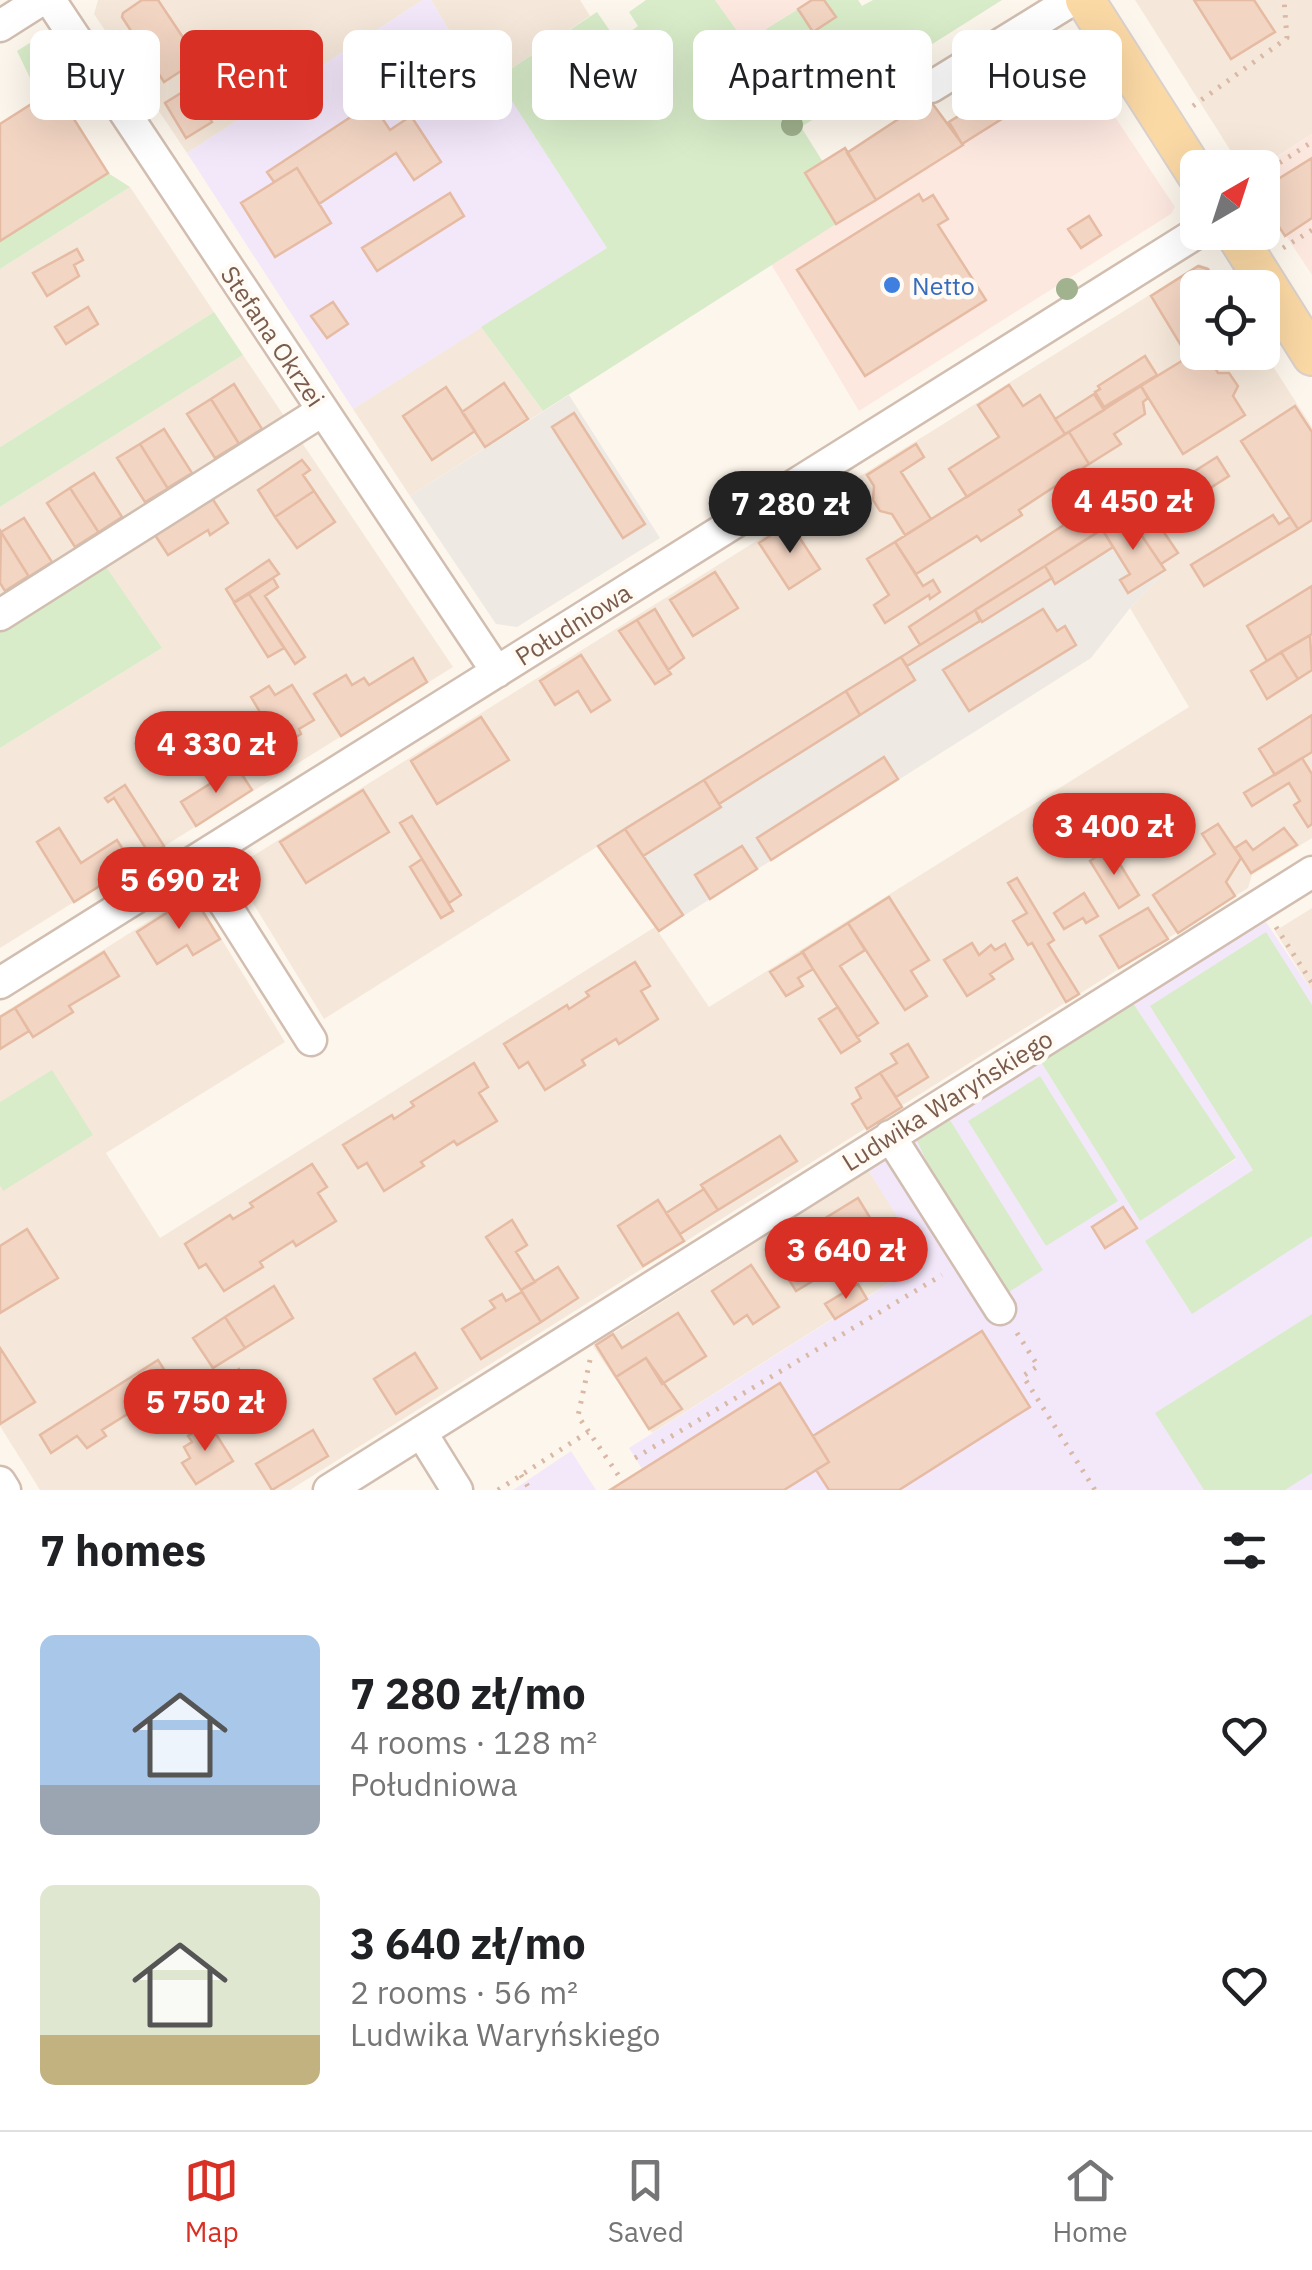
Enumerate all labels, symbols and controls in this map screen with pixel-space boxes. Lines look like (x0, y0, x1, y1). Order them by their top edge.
chip: Buy (30, 30, 160, 120)
chip: Rent (180, 30, 323, 120)
chip: Filters (343, 30, 512, 120)
chip: New (532, 30, 673, 120)
chip: Apartment (693, 30, 932, 120)
chip: House (952, 30, 1122, 120)
north arrow (1180, 150, 1280, 250)
map controls (1180, 150, 1280, 370)
street label: Stefana Okrzei (214, 259, 332, 413)
place label: Netto (912, 269, 975, 302)
button: locate (1180, 270, 1280, 370)
marker: Netto (881, 274, 903, 296)
pin: 4 450 zł (1030, 468, 1236, 553)
pin: 7 280 zł (687, 471, 893, 556)
text: 4 450 zł (1074, 479, 1192, 521)
text: 7 280 zł (731, 482, 849, 524)
street label: Południowa (509, 575, 637, 673)
pin: 4 330 zł (113, 711, 319, 796)
text: 4 330 zł (157, 722, 275, 764)
pin: 3 400 zł (1011, 793, 1217, 878)
text: 3 400 zł (1055, 804, 1173, 846)
pin: 5 690 zł (76, 847, 282, 932)
text: 5 690 zł (120, 858, 238, 900)
street label: Ludwika Waryńskiego (835, 1022, 1059, 1178)
pin: 3 640 zł (743, 1217, 949, 1302)
text: 3 640 zł (787, 1228, 905, 1270)
pin: 5 750 zł (102, 1369, 308, 1454)
text: 5 750 zł (146, 1380, 264, 1422)
text: 7 homes (40, 1523, 206, 1578)
icon: filters (1217, 1523, 1272, 1578)
text: 7 280 zł/mo (350, 1666, 586, 1721)
icon: home (120, 1675, 240, 1795)
icon: heart (1217, 1708, 1272, 1763)
text: 4 rooms · 128 m² (350, 1721, 597, 1763)
text: Południowa (350, 1763, 518, 1805)
text: 3 640 zł/mo (350, 1916, 586, 1971)
icon: home (120, 1925, 240, 2045)
icon: heart (1217, 1958, 1272, 2013)
text: 2 rooms · 56 m² (350, 1971, 578, 2013)
text: Ludwika Waryńskiego (350, 2013, 661, 2055)
tab: Map (184, 2153, 239, 2250)
tab: Saved (608, 2153, 684, 2250)
tab: Home (1052, 2153, 1128, 2250)

